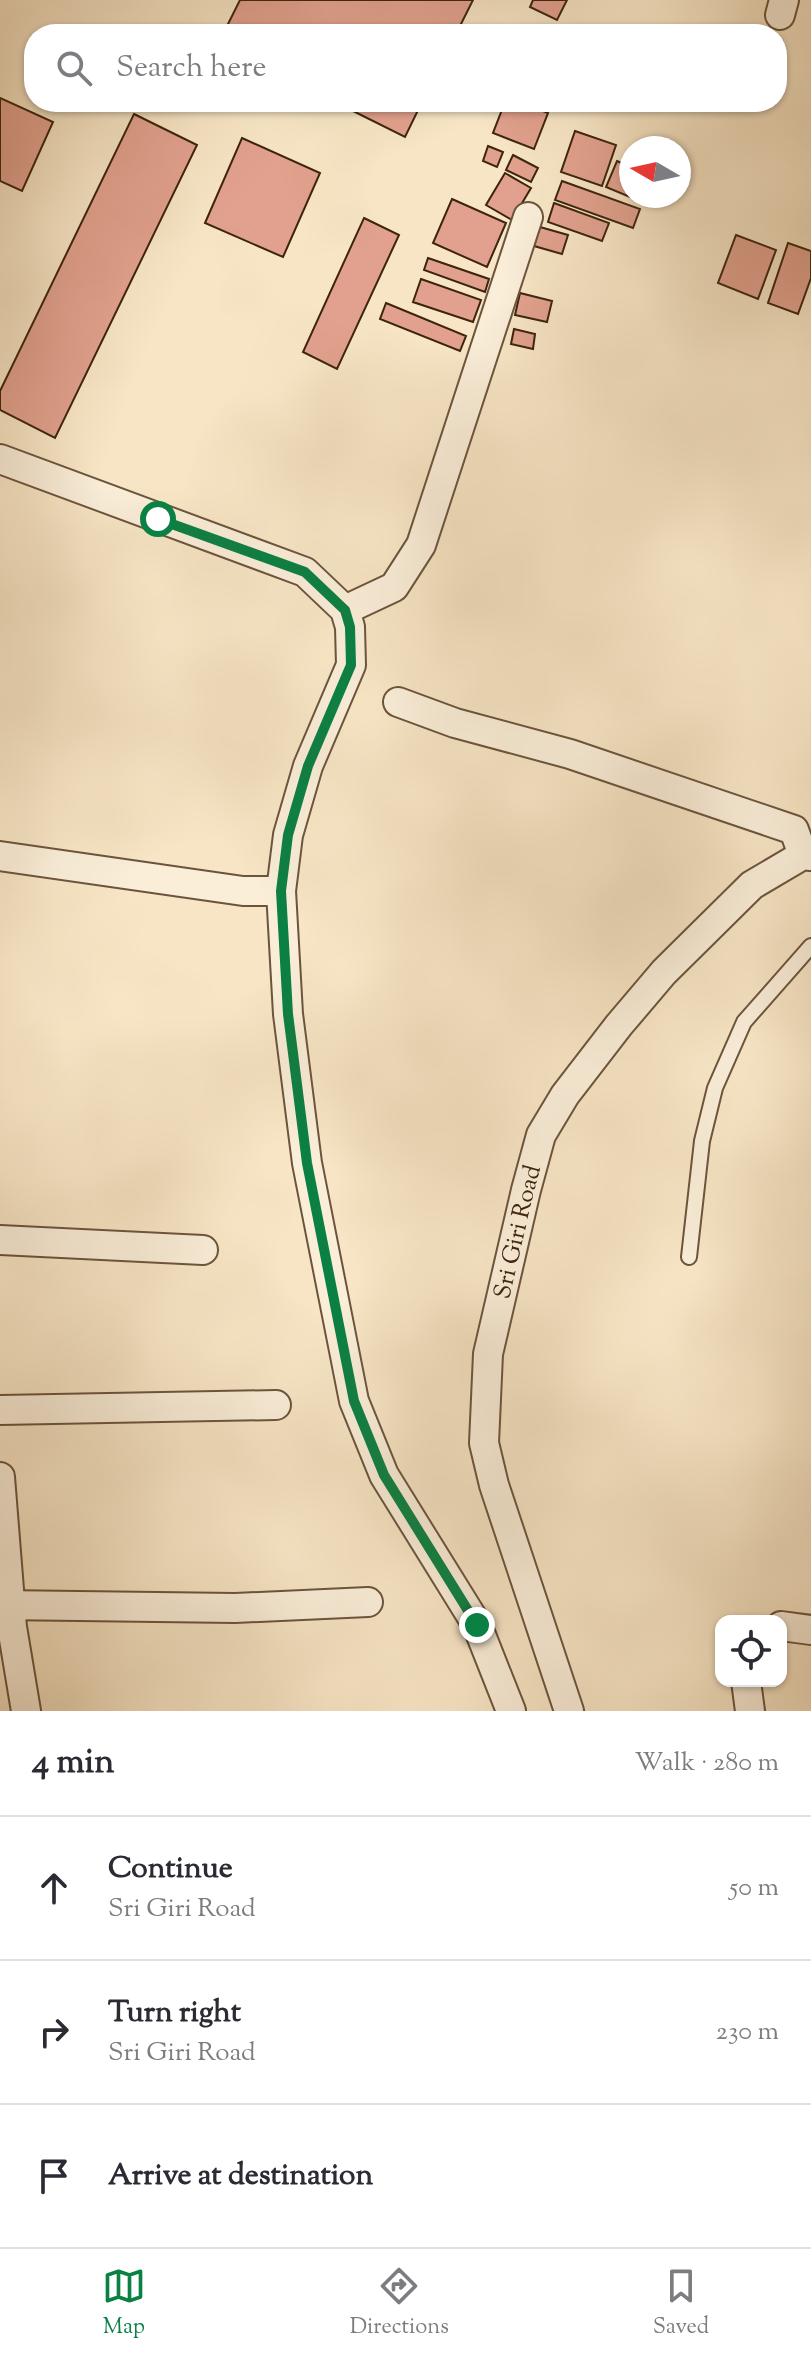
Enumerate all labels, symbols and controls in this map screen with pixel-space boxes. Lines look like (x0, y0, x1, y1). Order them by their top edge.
search box (24, 24, 787, 112)
icon: search (52, 46, 96, 90)
text: Search here (116, 47, 266, 90)
north arrow (619, 136, 691, 208)
route start (140, 501, 176, 537)
street label: Sri Giri Road (486, 1161, 551, 1302)
route end (459, 1607, 495, 1643)
map controls (715, 1615, 787, 1687)
button: locate (715, 1615, 787, 1687)
text: 4 min (32, 1739, 114, 1788)
text: Walk · 280 m (634, 1745, 779, 1782)
text: Continue (108, 1848, 233, 1891)
icon: ahead (32, 1866, 76, 1910)
text: 50 m (729, 1870, 779, 1907)
text: Sri Giri Road (108, 1891, 256, 1928)
text: Turn right (108, 1992, 241, 2035)
icon: right (32, 2010, 76, 2054)
text: 230 m (716, 2014, 779, 2051)
text: Sri Giri Road (108, 2035, 256, 2072)
icon: arrive (32, 2154, 76, 2198)
text: Arrive at destination (108, 2155, 373, 2198)
tab: Map (102, 2264, 146, 2344)
tab: Directions (350, 2264, 449, 2344)
tab: Saved (653, 2264, 709, 2344)

